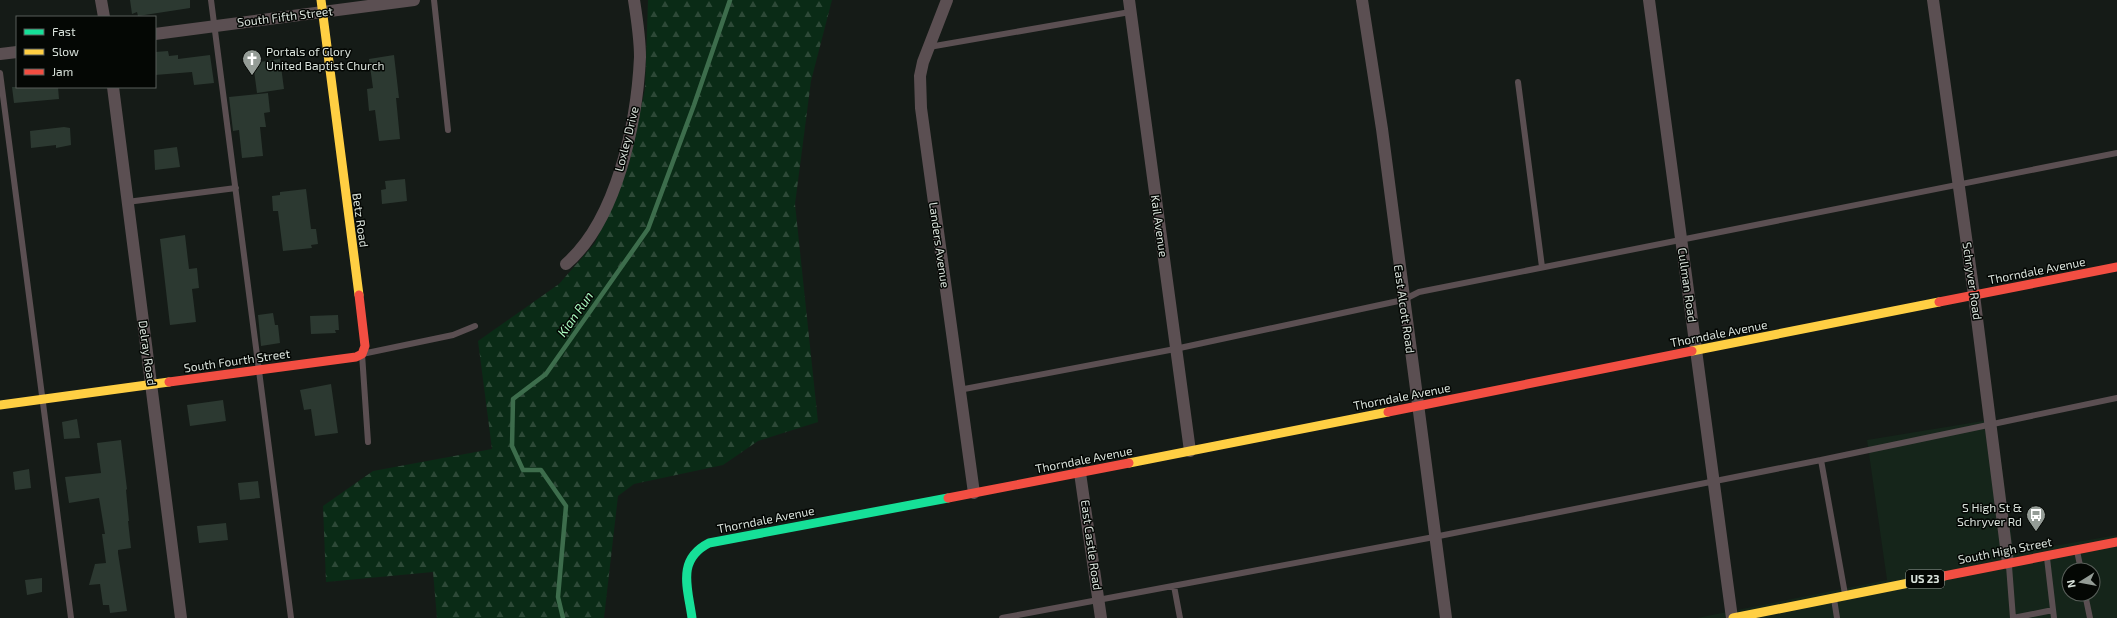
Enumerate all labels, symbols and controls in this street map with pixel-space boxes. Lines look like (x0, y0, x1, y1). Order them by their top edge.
street label: South Fifth Street (236, 3, 334, 29)
legend (16, 16, 156, 88)
text: Fast (52, 24, 76, 38)
text: Slow (52, 44, 79, 58)
place label: Portals of Glory United Baptist Church (266, 44, 385, 72)
church icon: Portals of Glory United Baptist Church (241, 48, 263, 76)
text: Jam (52, 64, 73, 78)
street label: Loxley Drive (611, 105, 641, 173)
street label: Betz Road (350, 192, 372, 248)
street label: Kail Avenue (1149, 194, 1171, 258)
street label: Landers Avenue (927, 201, 953, 289)
street label: Schryver Road (1961, 241, 1985, 321)
street label: Cullman Road (1676, 247, 1700, 323)
street label: Thorndale Avenue (1987, 254, 2087, 286)
street label: East Alcott Road (1392, 264, 1418, 354)
water label: Kian Run (554, 288, 596, 340)
street label: Thorndale Avenue (1669, 317, 1769, 349)
street label: Delray Road (136, 319, 159, 386)
street label: South Fourth Street (183, 346, 291, 374)
street label: Thorndale Avenue (1352, 380, 1452, 412)
street label: Thorndale Avenue (1034, 443, 1134, 475)
street label: East Castle Road (1079, 499, 1105, 591)
place label: S High St & Schryver Rd (1957, 500, 2022, 528)
street label: Thorndale Avenue (716, 503, 816, 535)
bus stop icon: S High St & Schryver Rd (2025, 504, 2047, 532)
street label: South High Street (1957, 534, 2053, 566)
north arrow (2061, 562, 2101, 602)
road number: US 23 (1906, 570, 1944, 588)
text: N (2064, 579, 2078, 589)

